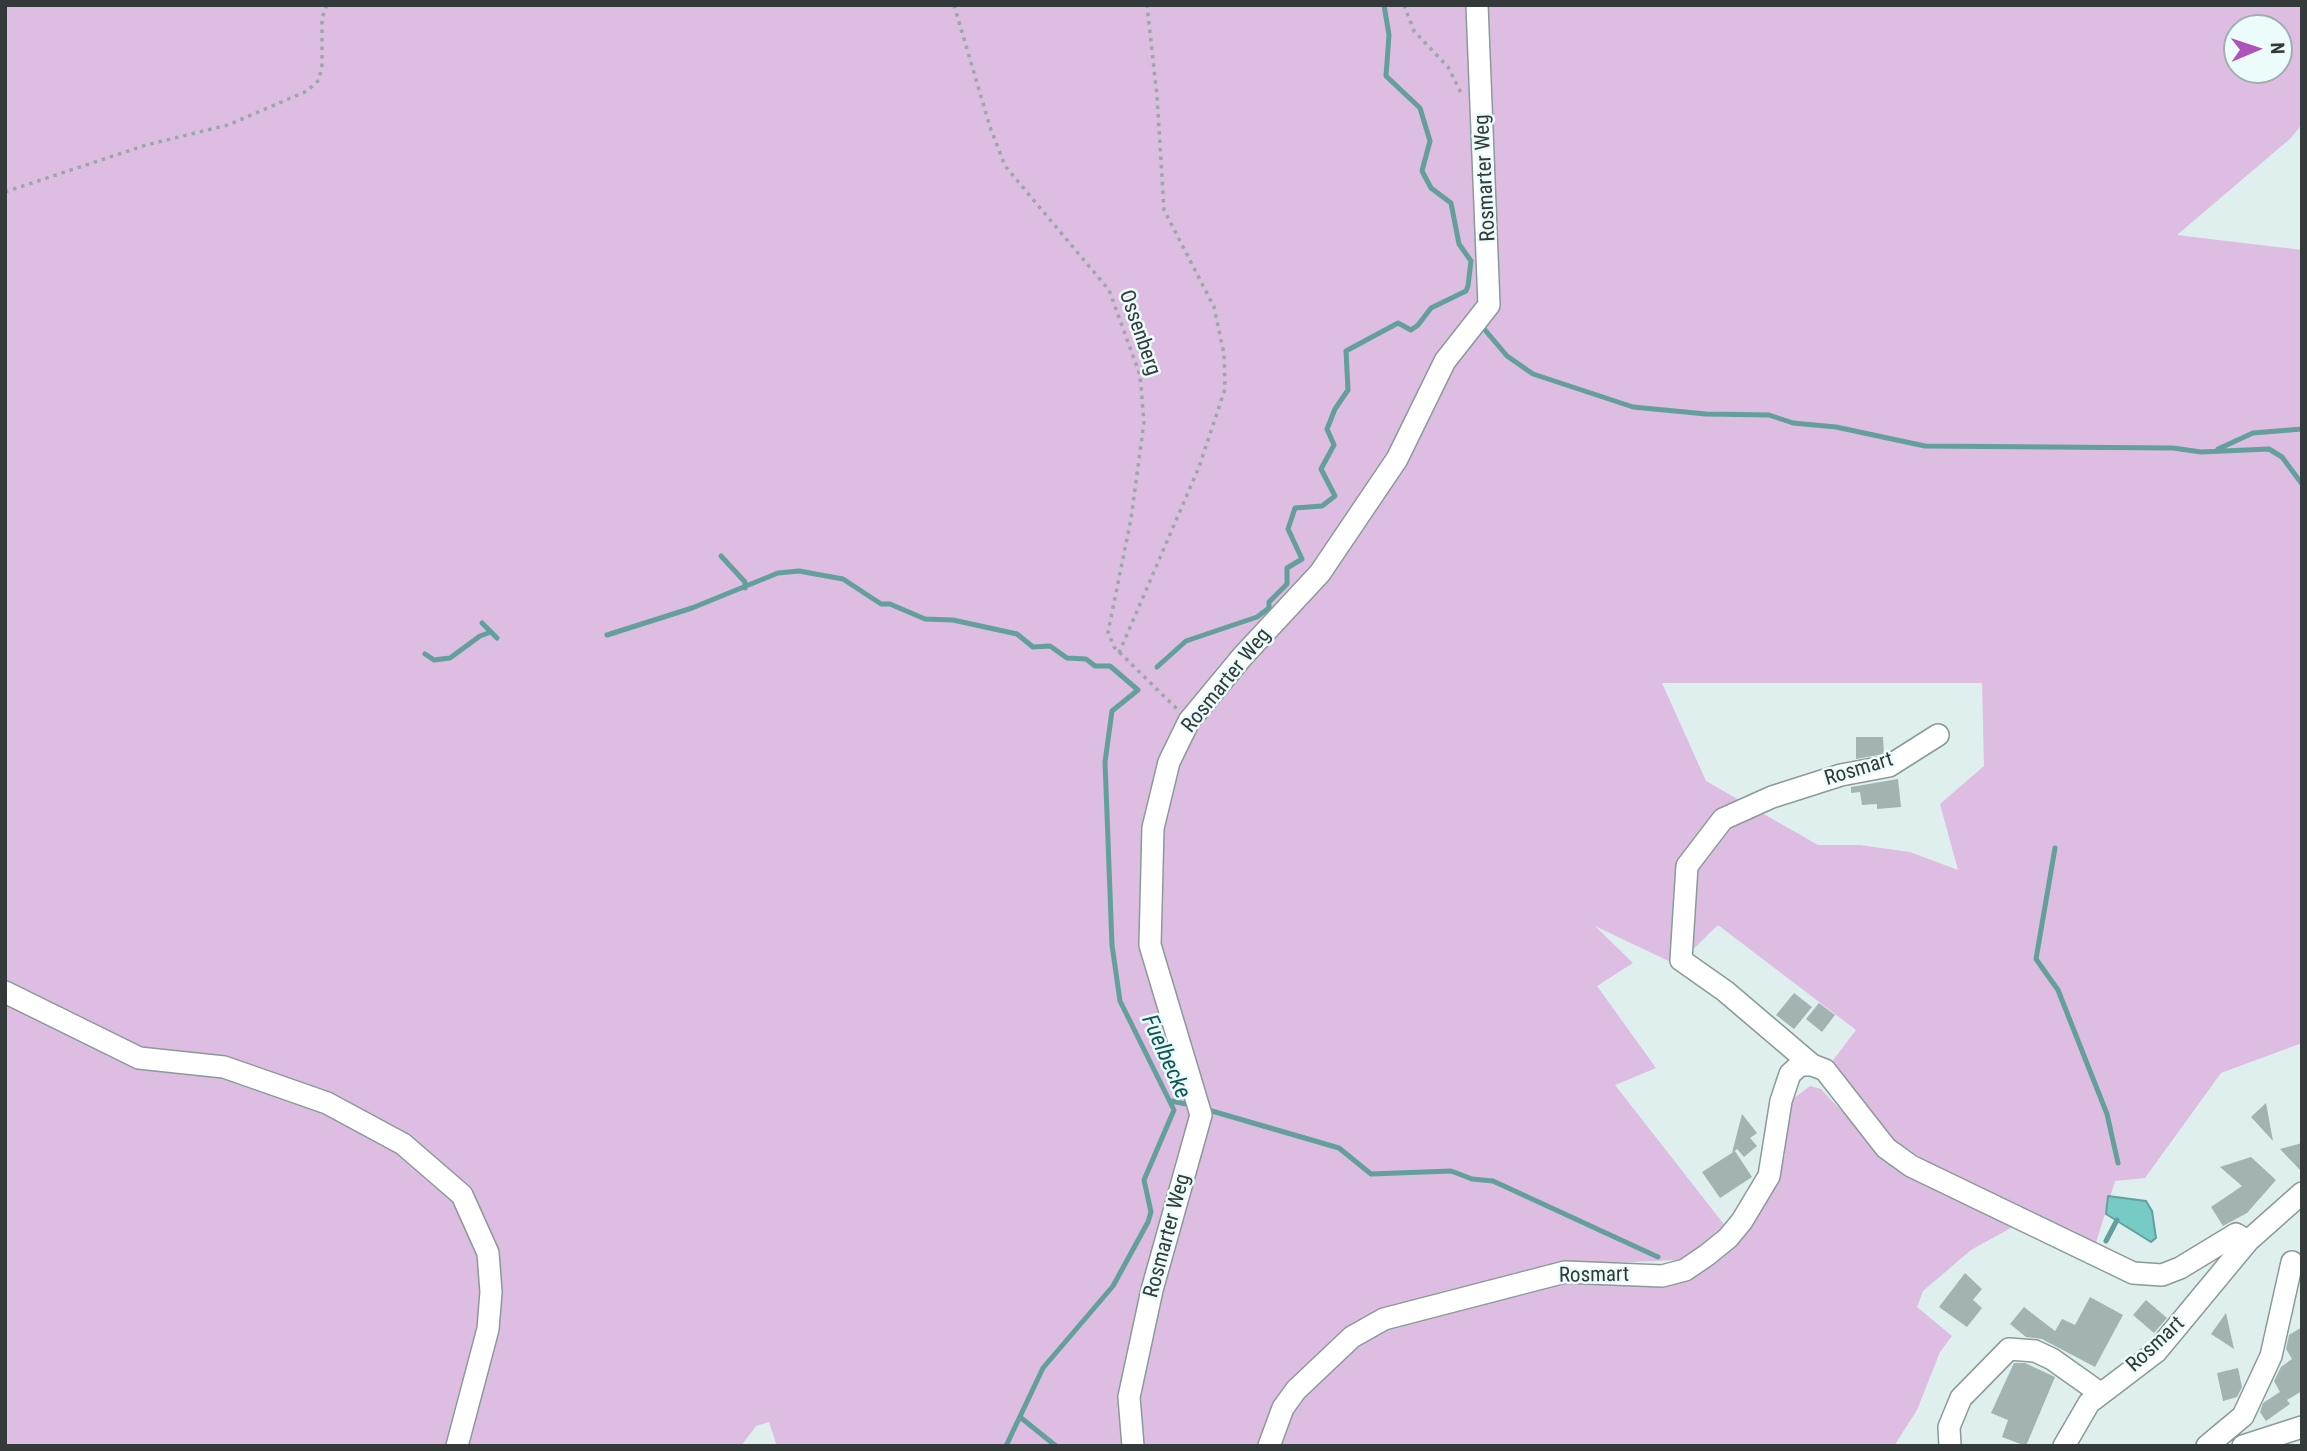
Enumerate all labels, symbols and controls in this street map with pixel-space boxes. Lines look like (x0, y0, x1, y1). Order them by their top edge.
north arrow (2223, 14, 2293, 84)
text: N (2266, 42, 2289, 55)
street label: Rosmarter Weg (1470, 114, 1502, 242)
street label: Ossenberg (1113, 287, 1165, 379)
street label: Rosmarter Weg (1177, 624, 1277, 738)
street label: Rosmart (1822, 748, 1896, 792)
water label: Fuelbecke (1134, 1011, 1196, 1103)
street label: Rosmarter Weg (1139, 1171, 1197, 1301)
street label: Rosmart (1559, 1263, 1629, 1289)
street label: Rosmart (2122, 1312, 2190, 1378)

